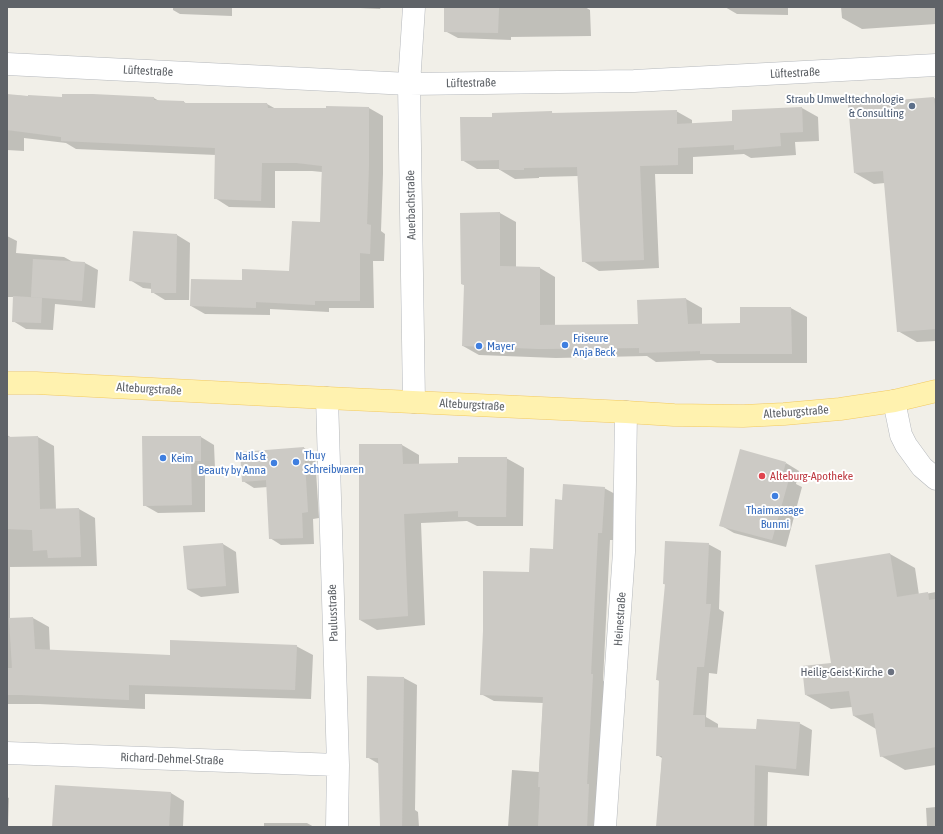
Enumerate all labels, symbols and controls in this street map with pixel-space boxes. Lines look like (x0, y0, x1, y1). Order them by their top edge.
street label: Lüftestraße (123, 62, 173, 80)
street label: Lüftestraße (770, 64, 820, 82)
street label: Lüftestraße (446, 75, 496, 91)
place label: Straub Umwelttechnologie & Consulting (786, 92, 904, 120)
marker: Straub Umwelttechnologie & Consulting (907, 101, 917, 111)
street label: Auerbachstraße (403, 170, 419, 240)
place label: Friseure Anja Beck (573, 331, 615, 359)
place label: Mayer (487, 339, 514, 353)
marker: Friseure Anja Beck (560, 340, 570, 350)
marker: Mayer (474, 341, 484, 351)
street label: Alteburgstraße (116, 380, 182, 398)
street label: Alteburgstraße (439, 396, 505, 414)
street label: Alteburgstraße (763, 403, 829, 421)
place label: Thuy Schreibwaren (304, 448, 364, 476)
place label: Nails & Beauty by Anna (198, 449, 266, 477)
place label: Keim (171, 451, 193, 465)
marker: Keim (158, 453, 168, 463)
marker: Thuy Schreibwaren (291, 457, 301, 467)
marker: Nails & Beauty by Anna (269, 458, 279, 468)
place label: Alteburg-Apotheke (770, 469, 853, 483)
marker: Alteburg-Apotheke (757, 471, 767, 481)
marker: Thaimassage Bunmi (770, 491, 780, 501)
place label: Thaimassage Bunmi (746, 503, 804, 531)
street label: Paulusstraße (325, 584, 341, 642)
street label: Heinestraße (611, 592, 629, 646)
place label: Heilig-Geist-Kirche (801, 665, 883, 679)
marker: Heilig-Geist-Kirche (886, 667, 896, 677)
street label: Richard-Dehmel-Straße (120, 750, 224, 768)

